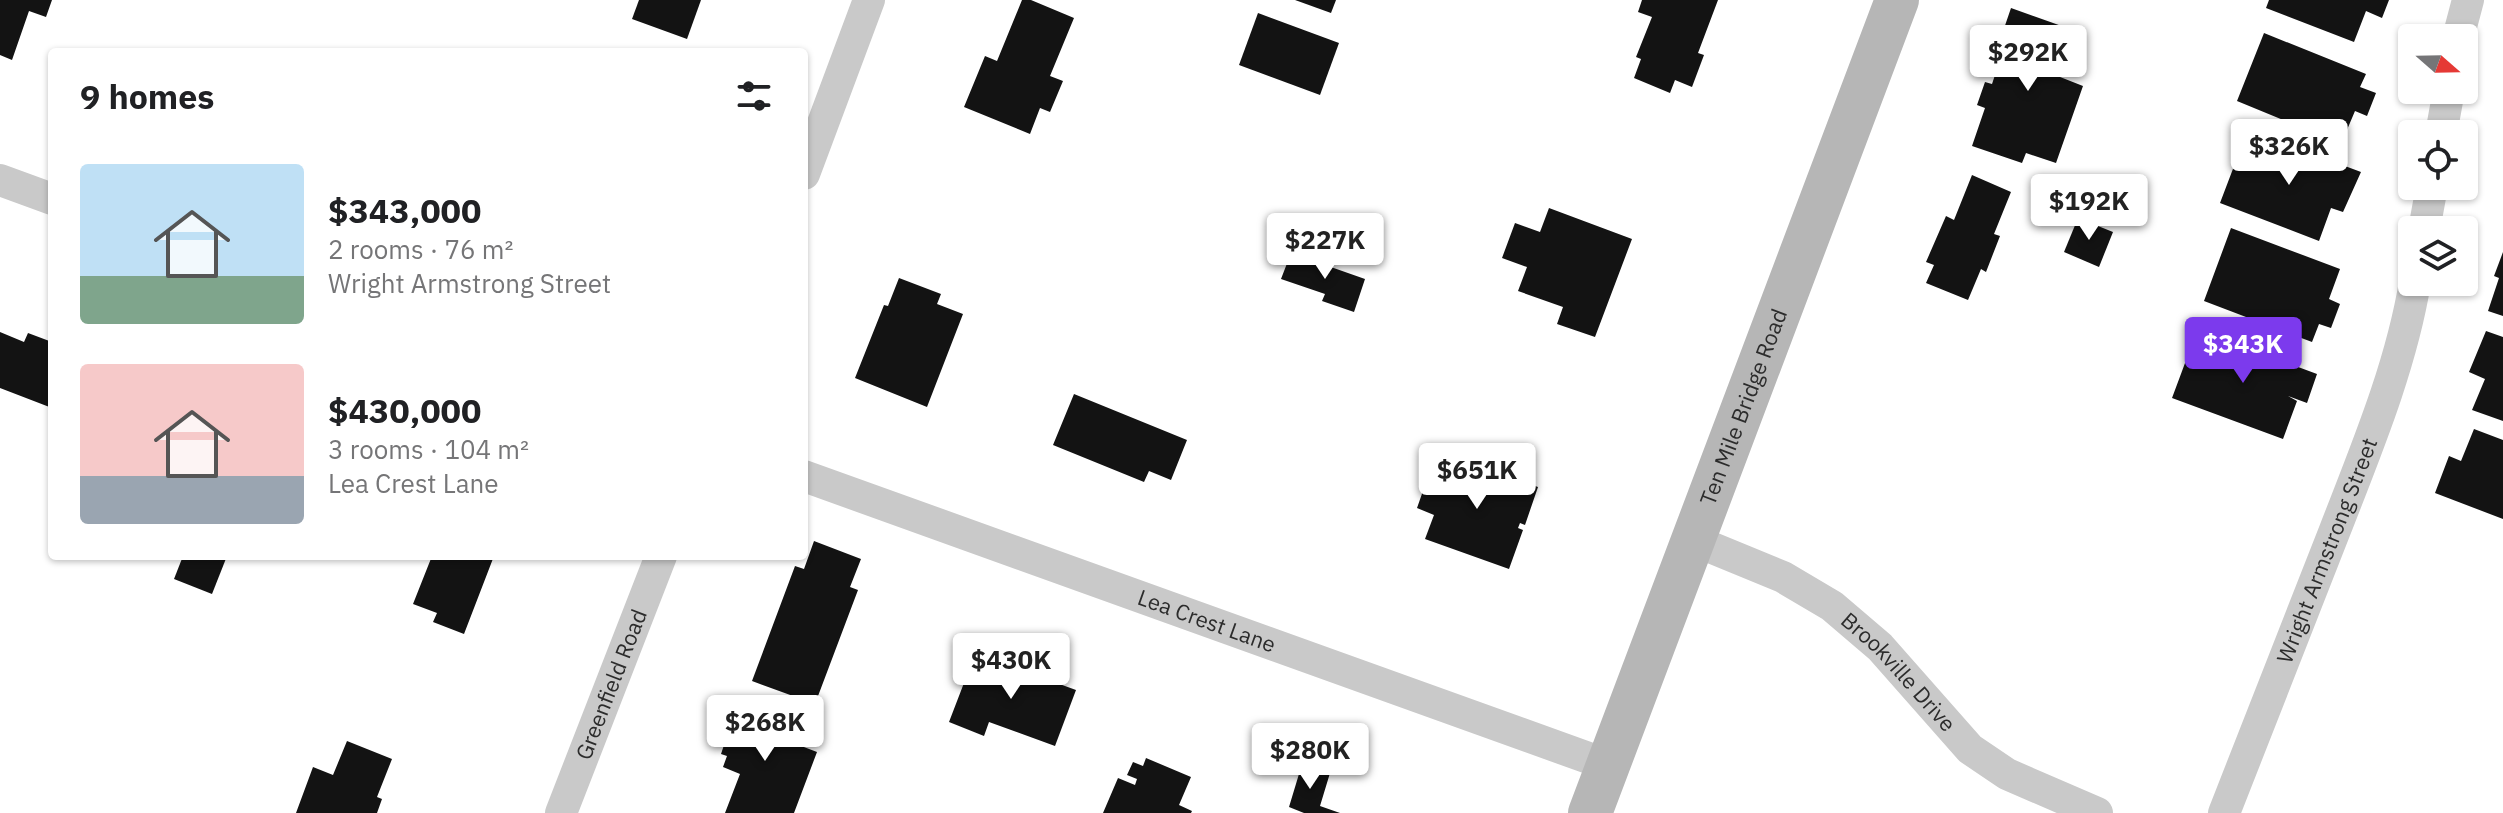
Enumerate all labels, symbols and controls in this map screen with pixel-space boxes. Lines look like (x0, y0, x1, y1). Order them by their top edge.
north arrow (2398, 24, 2478, 104)
map controls (2398, 24, 2478, 296)
pin: $292K (1972, 25, 2084, 93)
text: $292K (1988, 34, 2068, 68)
text: 9 homes (80, 74, 215, 118)
icon: filters (732, 74, 776, 118)
pin: $326K (2233, 119, 2345, 187)
button: locate (2398, 120, 2478, 200)
text: $326K (2249, 128, 2329, 162)
pin: $192K (2033, 174, 2145, 242)
text: $192K (2049, 183, 2129, 217)
text: $343,000 (328, 188, 481, 232)
icon: home (144, 196, 240, 292)
pin: $227K (1269, 213, 1381, 281)
button: layers (2398, 216, 2478, 296)
text: $227K (1285, 222, 1365, 256)
text: 2 rooms · 76 m² (328, 232, 513, 266)
text: Wright Armstrong Street (328, 266, 611, 300)
street label: Ten Mile Bridge Road (1693, 305, 1793, 509)
pin: $343K (2187, 317, 2299, 385)
text: $343K (2203, 326, 2283, 360)
text: $430,000 (328, 388, 481, 432)
icon: home (144, 396, 240, 492)
text: 3 rooms · 104 m² (328, 432, 529, 466)
street label: Wright Armstrong Street (2269, 433, 2383, 667)
pin: $651K (1421, 443, 1533, 511)
text: $651K (1437, 452, 1517, 486)
text: Lea Crest Lane (328, 466, 499, 500)
street label: Lea Crest Lane (1134, 582, 1280, 658)
street label: Greenfield Road (568, 605, 653, 764)
street label: Brookville Drive (1835, 605, 1963, 737)
pin: $430K (955, 633, 1067, 701)
text: $430K (971, 642, 1051, 676)
pin: $268K (709, 695, 821, 763)
text: $268K (725, 704, 805, 738)
pin: $280K (1254, 723, 1366, 791)
text: $280K (1270, 732, 1350, 766)

